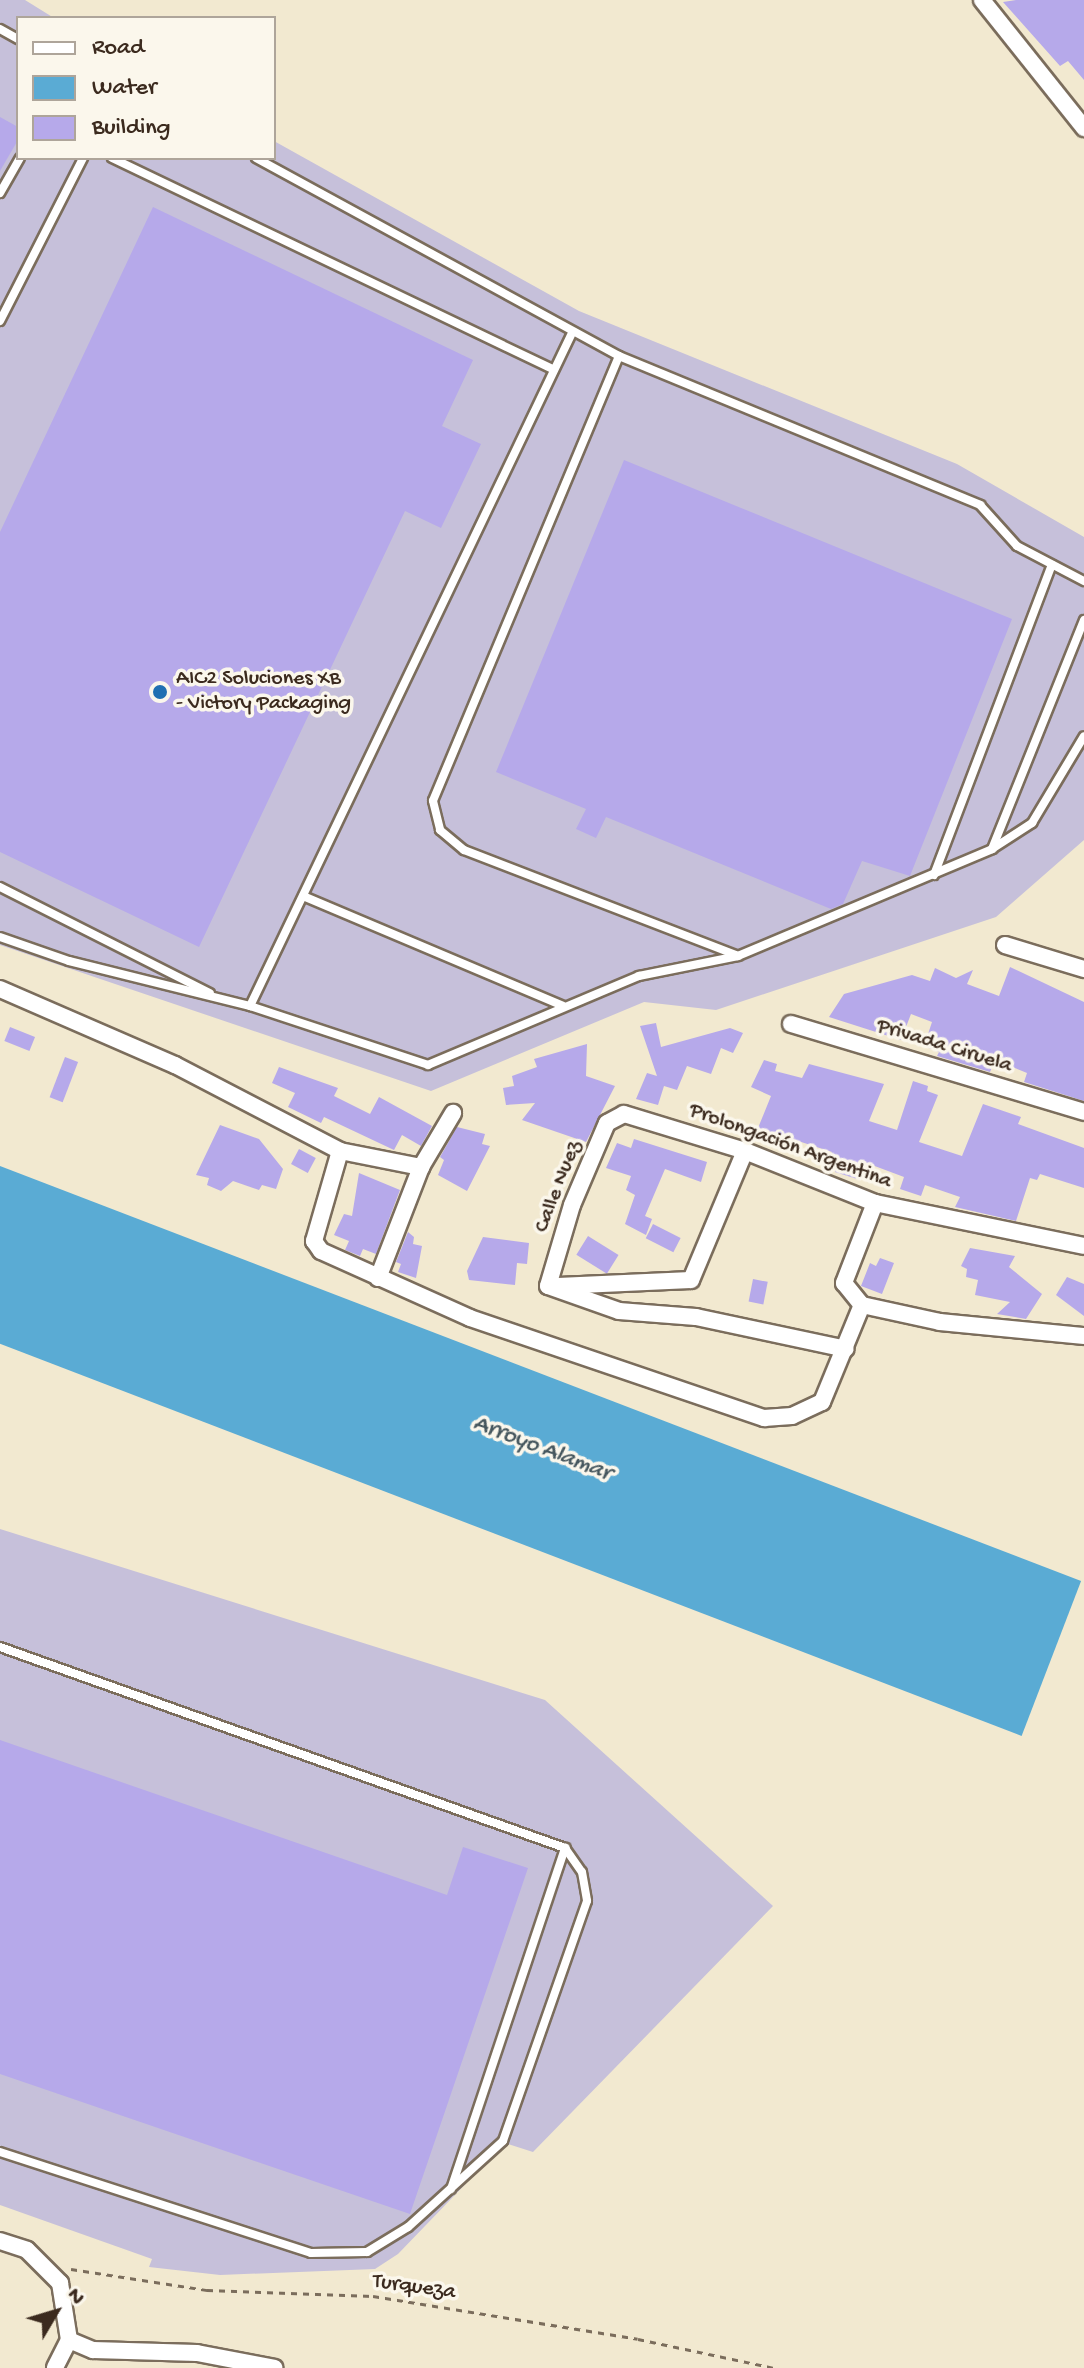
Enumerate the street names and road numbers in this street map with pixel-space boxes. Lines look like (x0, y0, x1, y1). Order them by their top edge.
street label: Privada Ciruela (873, 1014, 1015, 1080)
street label: Prolongación Argentina (685, 1098, 895, 1196)
street label: Calle Nuez (529, 1137, 589, 1237)
street label: Turqueza (371, 2269, 457, 2307)

